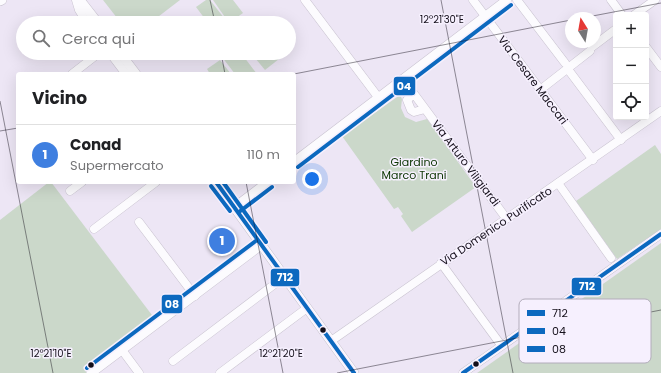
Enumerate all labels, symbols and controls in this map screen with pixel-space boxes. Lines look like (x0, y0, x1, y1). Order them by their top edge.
text: 12°21'30"E (420, 12, 464, 27)
north arrow (565, 12, 601, 48)
map controls (613, 12, 649, 120)
button: + (613, 12, 649, 48)
search box (16, 16, 296, 60)
icon: search (30, 27, 52, 49)
text: Cerca qui (62, 28, 135, 49)
street label: Via Cesare Maccari (494, 32, 572, 128)
button: − (613, 48, 649, 84)
line badge: 04 (393, 76, 416, 96)
text: 04 (397, 78, 412, 94)
button: locate (613, 84, 649, 120)
text: Vicino (32, 86, 87, 110)
street label: Via Arturo Viligiardi (428, 116, 504, 210)
text: Conad (70, 134, 121, 155)
text: 1 (43, 145, 47, 164)
text: 110 m (247, 145, 280, 164)
park label: Giardino Marco Trani (382, 154, 447, 183)
text: Supermercato (70, 156, 164, 175)
your location (302, 169, 322, 189)
street label: Via Domenico Purificato (437, 183, 555, 269)
pin: 1 (209, 226, 235, 256)
line badge: 712 (270, 268, 300, 287)
text: 712 (277, 269, 293, 285)
line badge: 712 (571, 277, 602, 296)
text: 712 (579, 278, 595, 294)
line badge: 08 (161, 294, 183, 314)
text: 08 (165, 296, 179, 312)
legend (519, 299, 651, 363)
text: 712 (552, 305, 568, 321)
text: 04 (552, 323, 566, 339)
unlabelled marker (318, 325, 328, 335)
text: 08 (552, 341, 566, 357)
text: 12°21'10"E (30, 346, 72, 361)
text: 12°21'20"E (259, 346, 303, 361)
unlabelled marker (471, 359, 481, 369)
unlabelled marker (86, 360, 96, 370)

